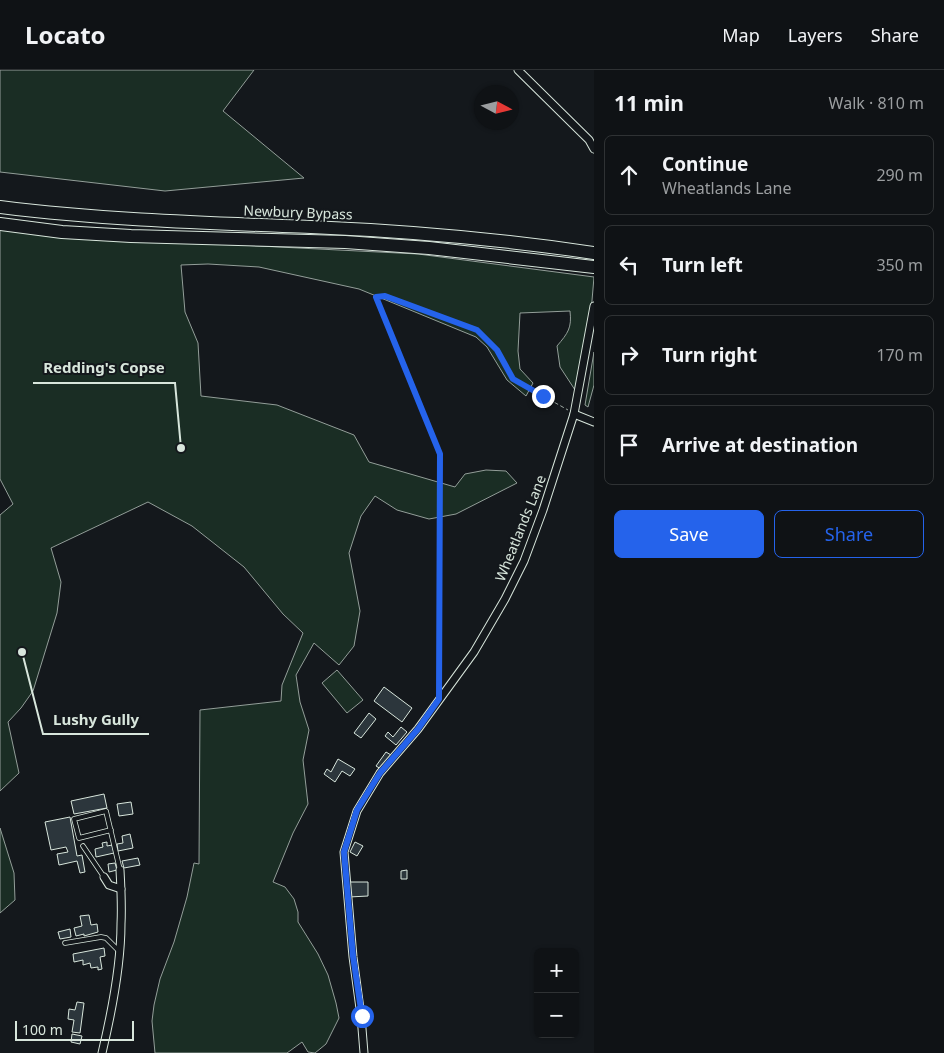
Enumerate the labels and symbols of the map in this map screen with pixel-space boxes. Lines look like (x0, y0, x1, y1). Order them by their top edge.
north arrow (474, 85, 519, 130)
street label: Newbury Bypass (243, 201, 353, 223)
callout: Redding's Copse (33, 353, 175, 383)
text: Redding's Copse (43, 357, 165, 377)
route end (532, 385, 555, 408)
street label: Wheatlands Lane (490, 472, 550, 584)
callout: Lushy Gully (43, 704, 149, 734)
text: Lushy Gully (53, 709, 139, 729)
route start (351, 1005, 374, 1028)
scale bar (15, 1018, 134, 1041)

